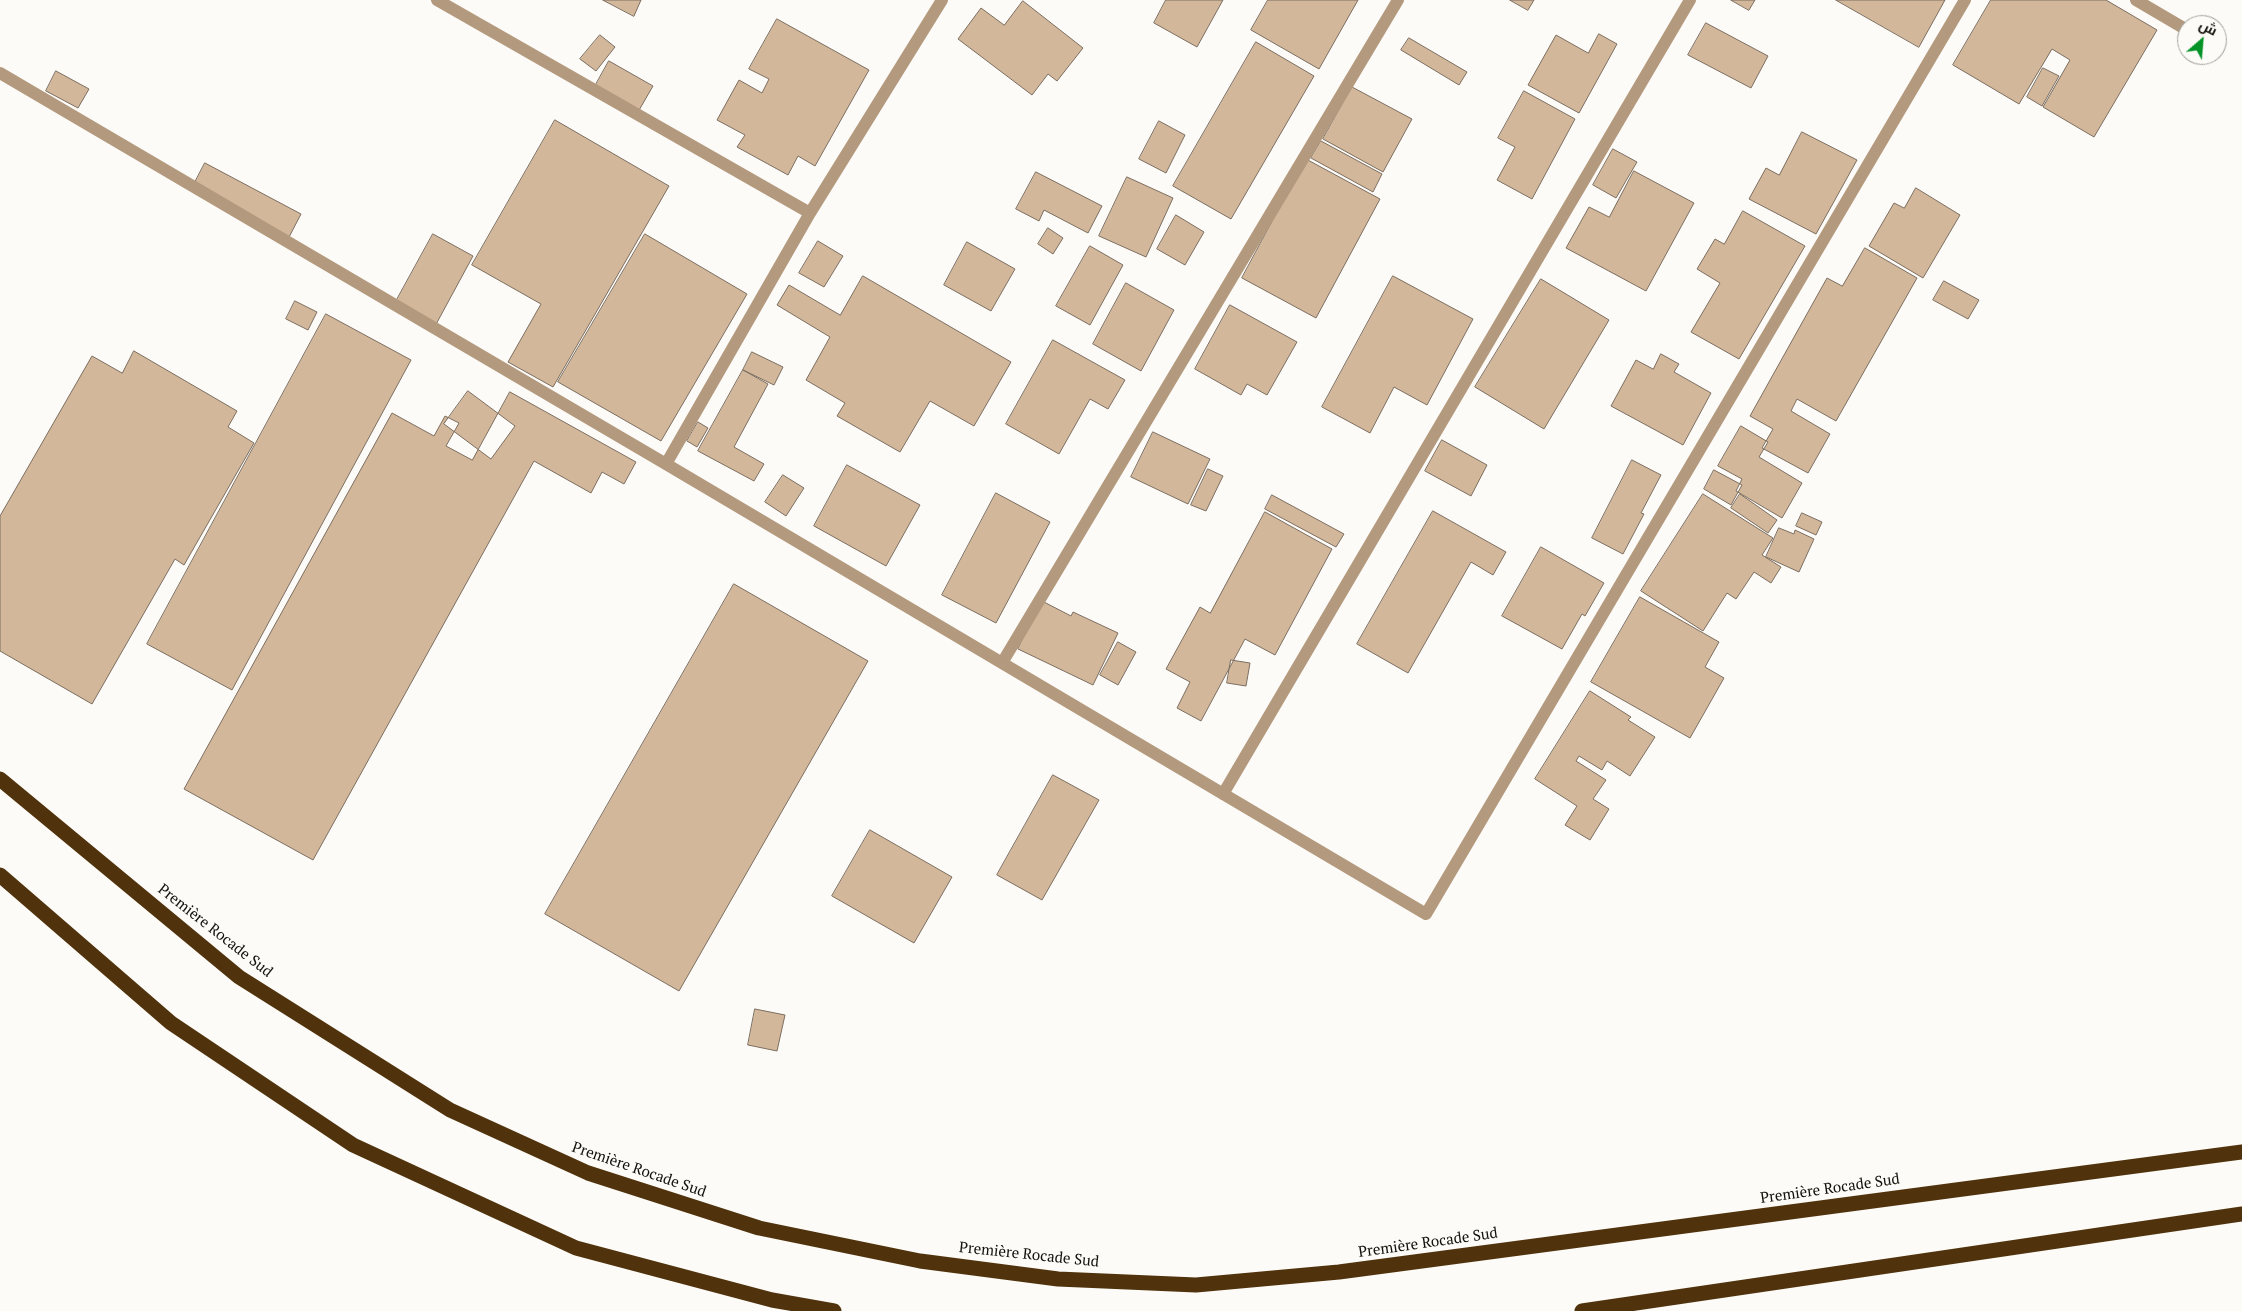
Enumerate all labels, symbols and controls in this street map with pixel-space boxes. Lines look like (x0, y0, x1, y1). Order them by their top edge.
north arrow (2177, 15, 2227, 65)
text: ش (2196, 15, 2221, 40)
street label: Première Rocade Sud (154, 881, 276, 981)
street label: Première Rocade Sud (570, 1139, 708, 1201)
street label: Première Rocade Sud (1759, 1170, 1901, 1208)
street label: Première Rocade Sud (1357, 1224, 1499, 1262)
street label: Première Rocade Sud (958, 1239, 1100, 1271)

